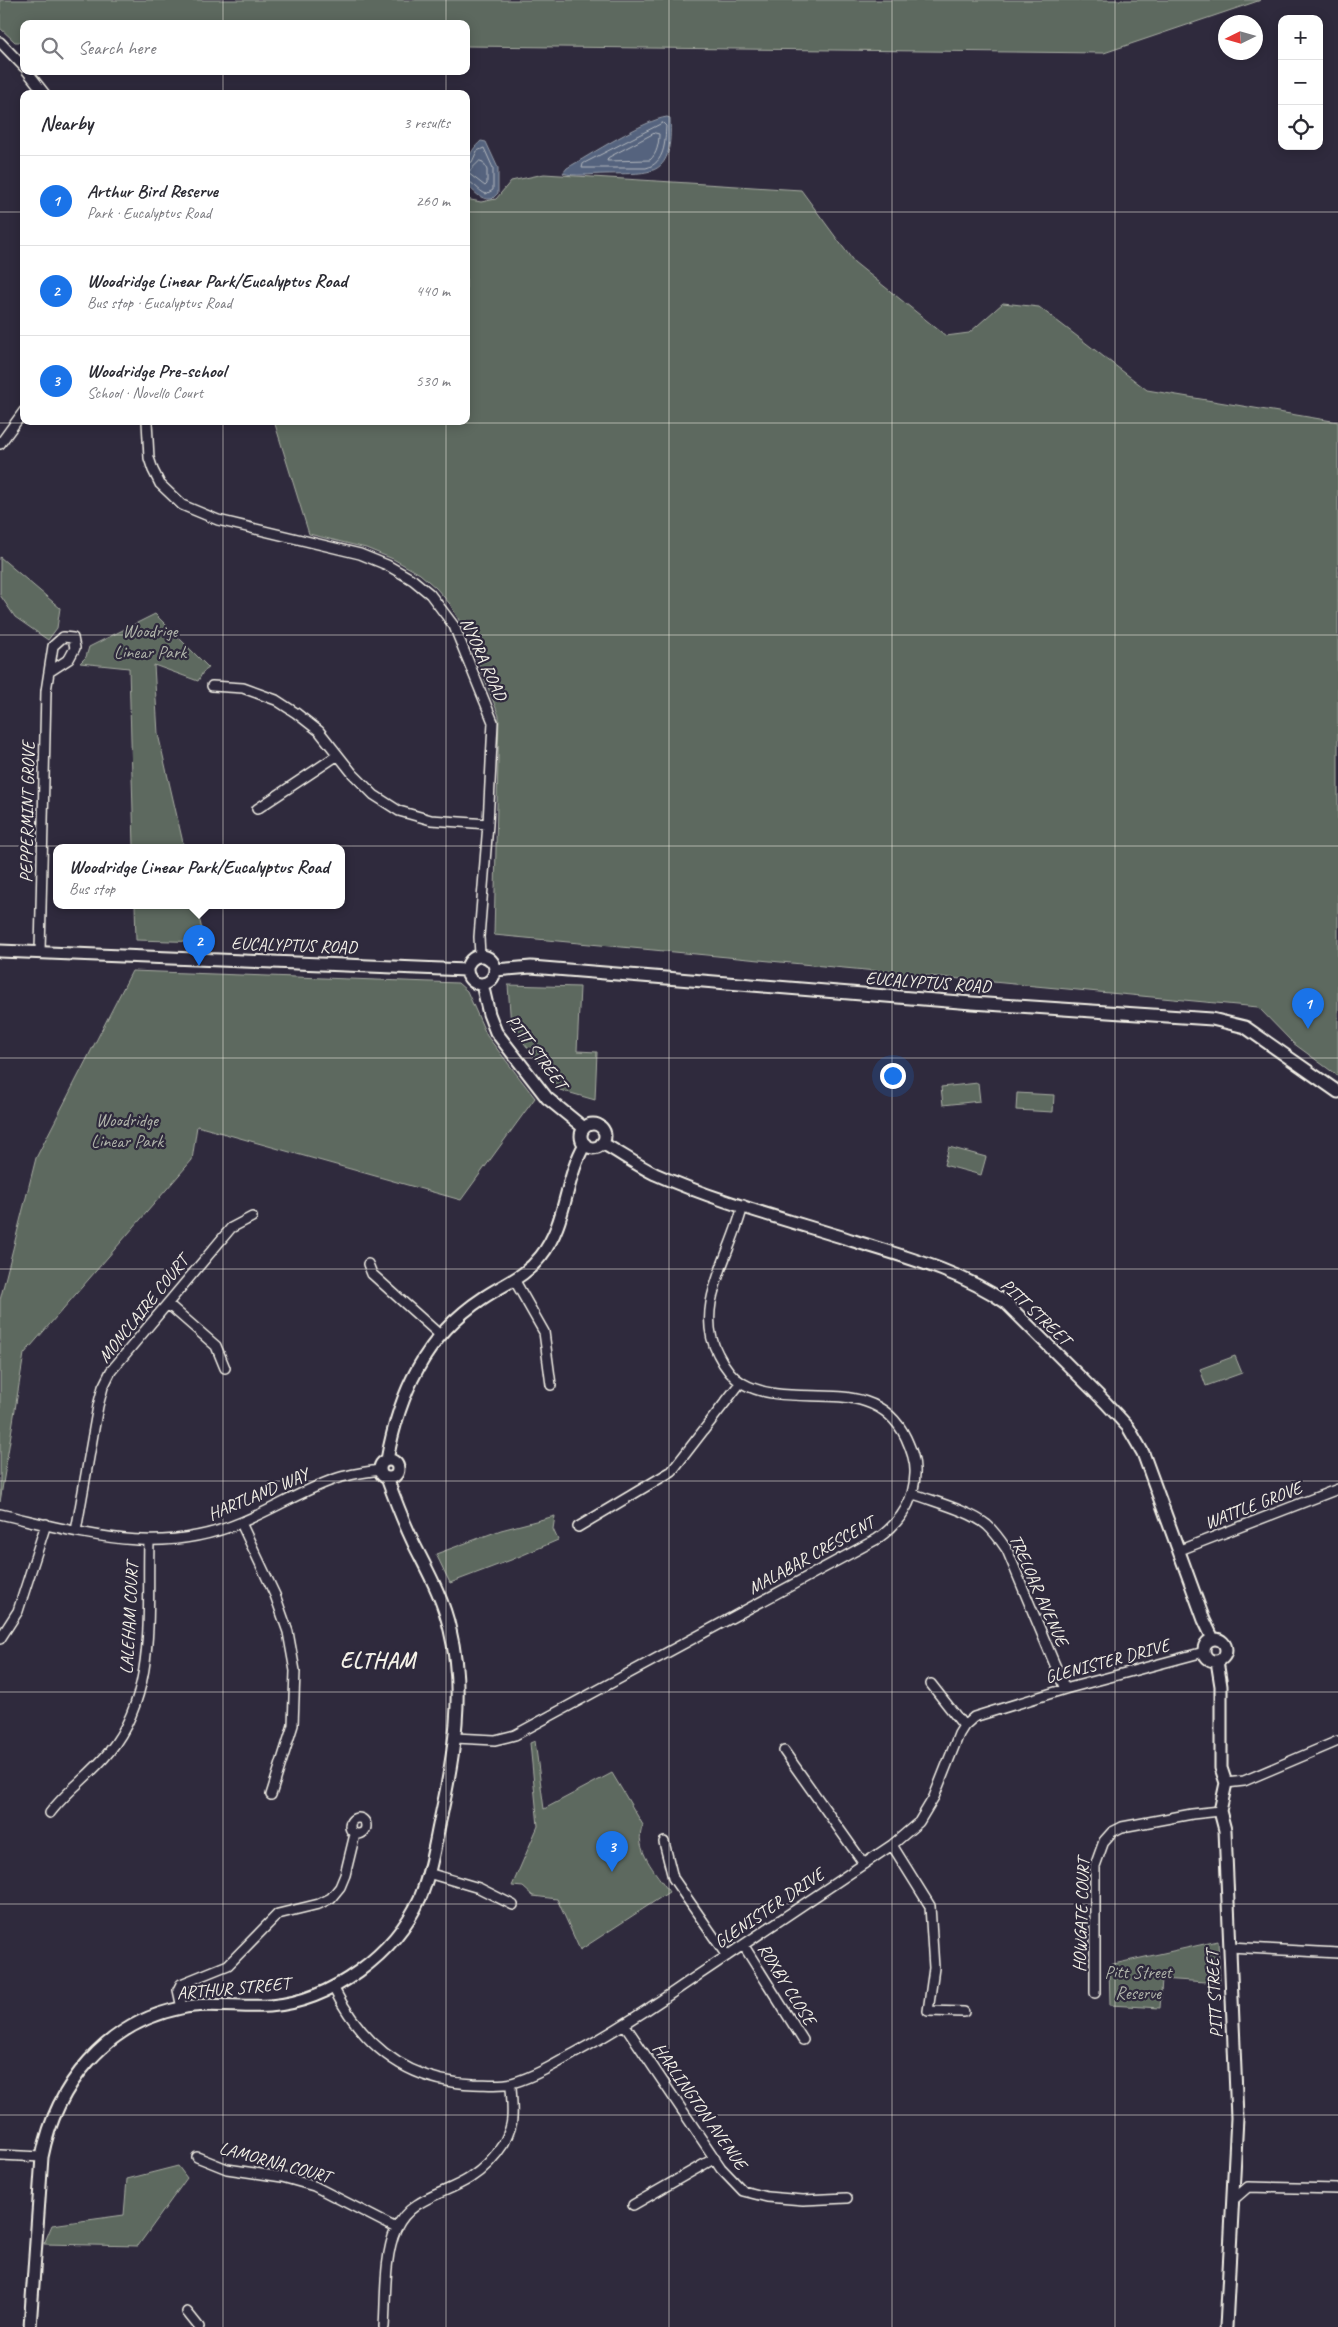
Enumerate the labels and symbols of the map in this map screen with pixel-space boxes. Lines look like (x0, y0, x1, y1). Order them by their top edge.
north arrow (1218, 15, 1263, 60)
street label: NYORA ROAD (456, 614, 513, 705)
park label: Woodrige Linear Park (114, 620, 187, 663)
street label: PEPPERMINT GROVE (15, 739, 39, 883)
pin: 2 (183, 925, 215, 966)
street label: EUCALYPTUS ROAD (231, 932, 359, 958)
street label: EUCALYPTUS ROAD (865, 967, 993, 997)
pin: 1 (1292, 988, 1324, 1029)
street label: PITT STREET (502, 1010, 575, 1097)
your location (880, 1063, 906, 1089)
park label: Woodridge Linear Park (91, 1109, 164, 1152)
street label: MONCLAIRE COURT (93, 1247, 196, 1367)
street label: PITT STREET (996, 1274, 1078, 1353)
street label: HARTLAND WAY (204, 1462, 314, 1525)
street label: WATTLE GROVE (1201, 1476, 1307, 1534)
street label: MALABAR CRESCENT (744, 1509, 881, 1599)
street label: TRELOAR AVENUE (1005, 1531, 1074, 1651)
street label: LALEHAM COURT (115, 1558, 143, 1675)
street label: GLENISTER DRIVE (1042, 1633, 1174, 1688)
district label: ELTHAM (340, 1647, 418, 1675)
pin: 3 (596, 1831, 628, 1872)
street label: HOWGATE COURT (1068, 1854, 1094, 1973)
street label: GLENISTER DRIVE (710, 1862, 830, 1953)
street label: ROXBY CLOSE (753, 1939, 822, 2031)
street label: PITT STREET (1201, 1946, 1227, 2039)
park label: Pitt Street Reserve (1104, 1961, 1174, 2004)
street label: ARTHUR STREET (176, 1972, 295, 2004)
street label: HARLINGTON AVENUE (648, 2038, 753, 2176)
street label: LAMORNA COURT (217, 2137, 337, 2188)

